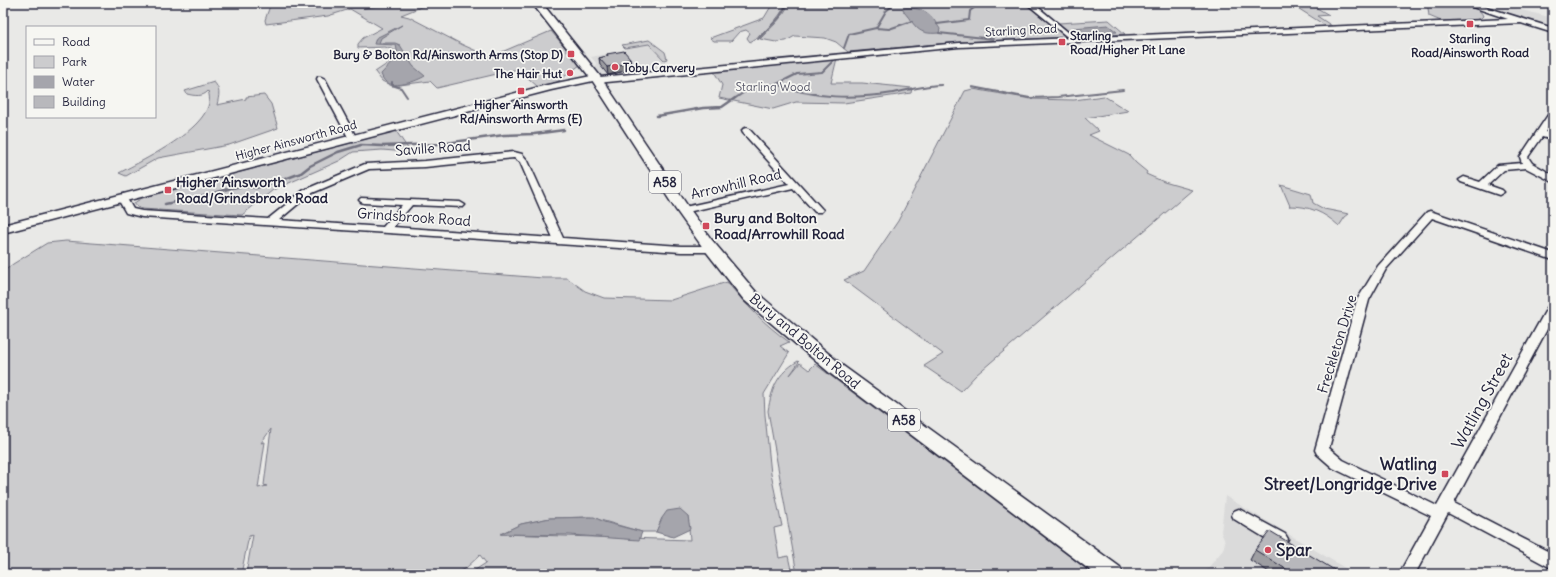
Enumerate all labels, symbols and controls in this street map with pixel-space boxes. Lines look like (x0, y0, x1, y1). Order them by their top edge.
marker: Starling Road/Ainsworth Road (1465, 19, 1475, 29)
street label: Starling Road (985, 21, 1057, 39)
legend (26, 26, 156, 118)
place label: Starling Road/Higher Pit Lane (1070, 28, 1186, 58)
place label: Starling Road/Ainsworth Road (1411, 31, 1529, 60)
text: Road (62, 34, 90, 49)
marker: Starling Road/Higher Pit Lane (1057, 37, 1067, 47)
place label: Bury & Bolton Rd/Ainsworth Arms (Stop D) (333, 47, 563, 63)
marker: Bury & Bolton Rd/Ainsworth Arms (Stop D) (566, 49, 576, 59)
text: Park (62, 54, 87, 69)
place label: Toby Carvery (623, 60, 695, 76)
marker: Toby Carvery (610, 62, 620, 72)
place label: The Hair Hut (494, 66, 563, 81)
marker: The Hair Hut (565, 68, 575, 78)
text: Water (62, 74, 95, 89)
park label: Starling Wood (735, 79, 811, 94)
marker: Higher Ainsworth Rd/Ainsworth Arms (E) (516, 86, 526, 96)
text: Building (62, 94, 106, 109)
place label: Higher Ainsworth Rd/Ainsworth Arms (E) (460, 97, 583, 127)
street label: Higher Ainsworth Road (234, 117, 358, 163)
street label: Saville Road (395, 136, 471, 160)
street label: Arrowhill Road (689, 165, 783, 203)
road number: A58 (649, 171, 681, 193)
place label: Higher Ainsworth Road/Grindsbrook Road (176, 173, 329, 207)
marker: Higher Ainsworth Road/Grindsbrook Road (163, 185, 173, 195)
street label: Grindsbrook Road (357, 204, 471, 230)
place label: Bury and Bolton Road/Arrowhill Road (714, 209, 845, 243)
marker: Bury and Bolton Road/Arrowhill Road (701, 221, 711, 231)
street label: Bury and Bolton Road (746, 289, 864, 393)
street label: Freckleton Drive (1313, 292, 1361, 396)
street label: Watling Street (1447, 349, 1518, 453)
road number: A58 (888, 409, 920, 431)
place label: Watling Street/Longridge Drive (1264, 453, 1437, 495)
marker: Watling Street/Longridge Drive (1440, 469, 1450, 479)
place label: Spar (1276, 539, 1312, 561)
marker: Spar (1263, 545, 1273, 555)

